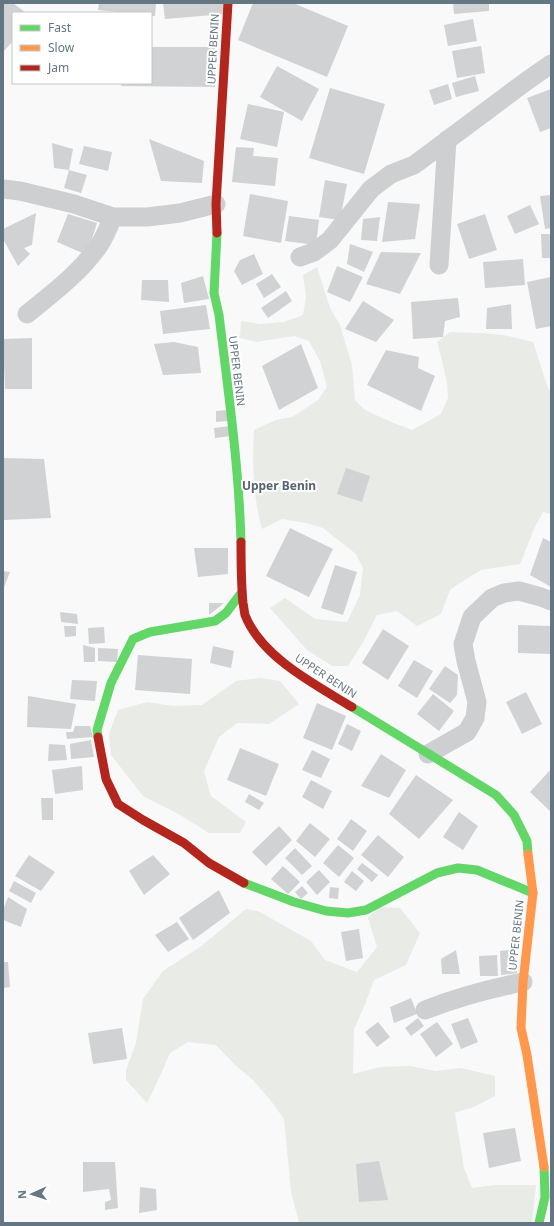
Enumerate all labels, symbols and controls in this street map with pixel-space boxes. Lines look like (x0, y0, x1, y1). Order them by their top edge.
legend (12, 12, 152, 84)
street label: UPPER BENIN (203, 13, 222, 85)
text: Fast (48, 19, 72, 36)
text: Slow (48, 39, 75, 56)
text: Jam (47, 59, 69, 76)
street label: UPPER BENIN (226, 335, 249, 407)
district label: Upper Benin (242, 477, 316, 494)
street label: UPPER BENIN (292, 650, 360, 701)
street label: UPPER BENIN (504, 899, 527, 971)
north arrow (12, 1174, 52, 1214)
text: N (14, 1190, 29, 1199)

